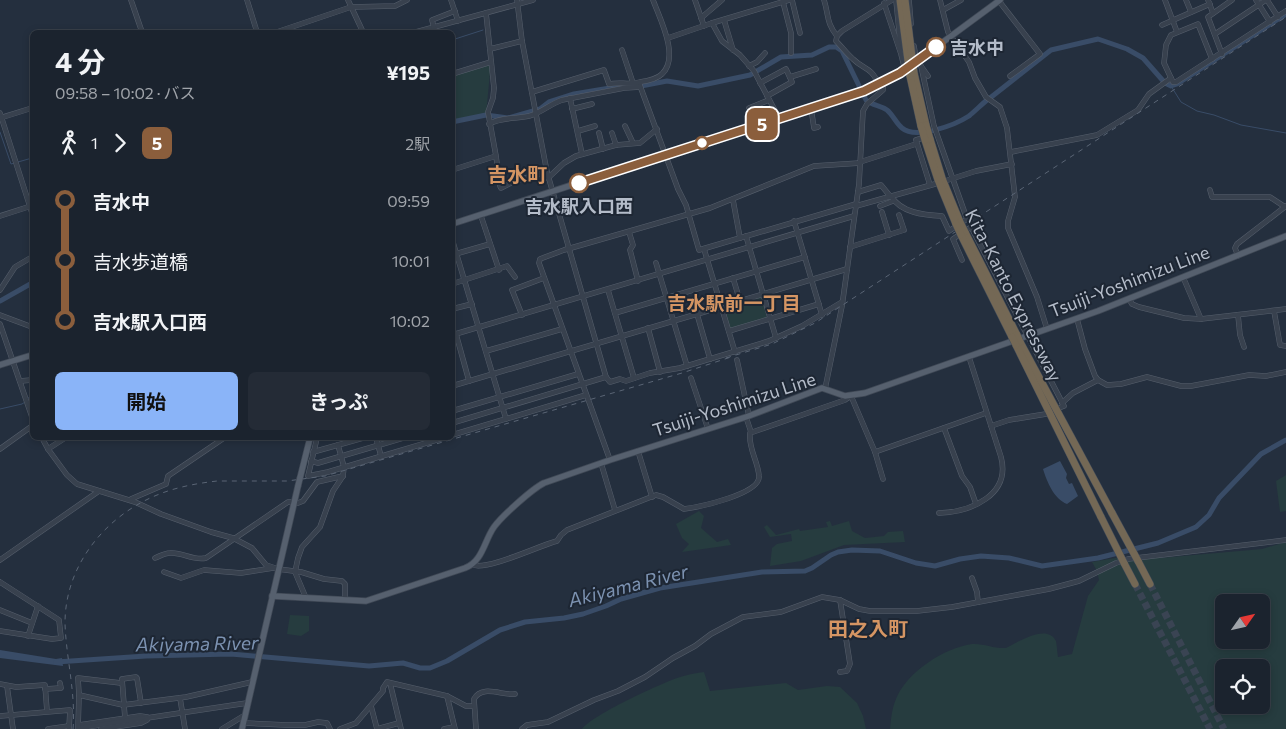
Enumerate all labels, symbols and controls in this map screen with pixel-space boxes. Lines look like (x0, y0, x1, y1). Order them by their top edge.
place label: 吉水中 (950, 36, 1004, 58)
marker: 吉水中 (926, 37, 946, 57)
text: 4 分 (55, 44, 106, 78)
text: ¥195 (386, 61, 430, 84)
text: 09:58 – 10:02 · バス (55, 83, 196, 102)
line badge: 5 (746, 108, 778, 140)
text: 5 (757, 113, 767, 135)
icon: walk (55, 129, 83, 157)
icon: forward (106, 129, 134, 157)
text: 5 (152, 132, 162, 154)
text: 1 (91, 133, 98, 152)
text: 2駅 (405, 134, 430, 153)
unlabelled marker (695, 136, 709, 150)
district label: 吉水町 (487, 162, 547, 186)
marker: 吉水駅入口西 (569, 173, 589, 193)
text: 吉水中 (93, 190, 150, 213)
text: 09:59 (387, 191, 430, 210)
place label: 吉水駅入口西 (525, 195, 633, 217)
street label: Kita-Kanto Expressway (961, 205, 1067, 385)
street label: Tsuiji-Yoshimizu Line (1046, 240, 1212, 322)
text: 吉水歩道橋 (93, 250, 188, 273)
text: 10:01 (392, 251, 430, 270)
district label: 吉水駅前一丁目 (667, 291, 801, 314)
text: 吉水駅入口西 (93, 310, 207, 333)
text: 10:02 (390, 311, 430, 330)
street label: Tsuiji-Yoshimizu Line (650, 367, 818, 441)
button: 開始 (55, 372, 238, 430)
button: きっぷ (248, 372, 430, 430)
water label: Akiyama River (565, 559, 692, 611)
north arrow (1215, 594, 1270, 649)
map controls (1215, 594, 1270, 714)
district label: 田之入町 (828, 616, 908, 640)
water label: Akiyama River (134, 630, 260, 656)
button: locate (1215, 659, 1270, 714)

